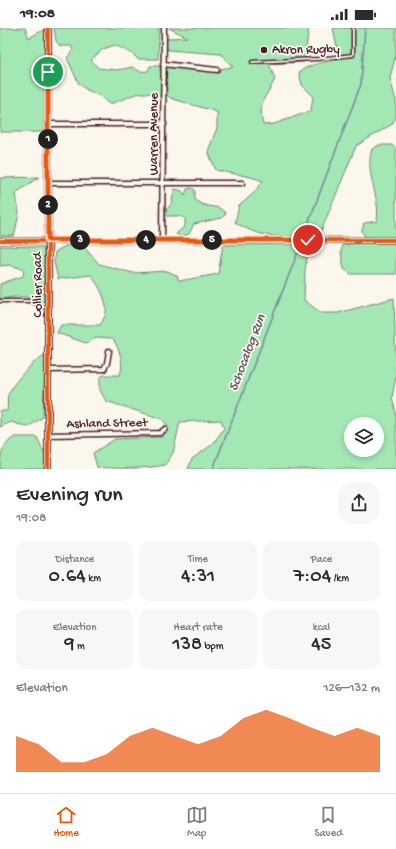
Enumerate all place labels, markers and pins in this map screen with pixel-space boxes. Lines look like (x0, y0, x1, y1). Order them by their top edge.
place label: Akron Rugby (272, 43, 340, 58)
marker: Akron Rugby (259, 45, 269, 55)
pin (31, 55, 65, 89)
pin: 1 (38, 129, 58, 149)
pin: 2 (38, 195, 58, 215)
pin (291, 223, 325, 257)
pin: 3 (70, 230, 90, 250)
pin: 4 (136, 230, 156, 250)
pin: 5 (202, 230, 222, 250)

